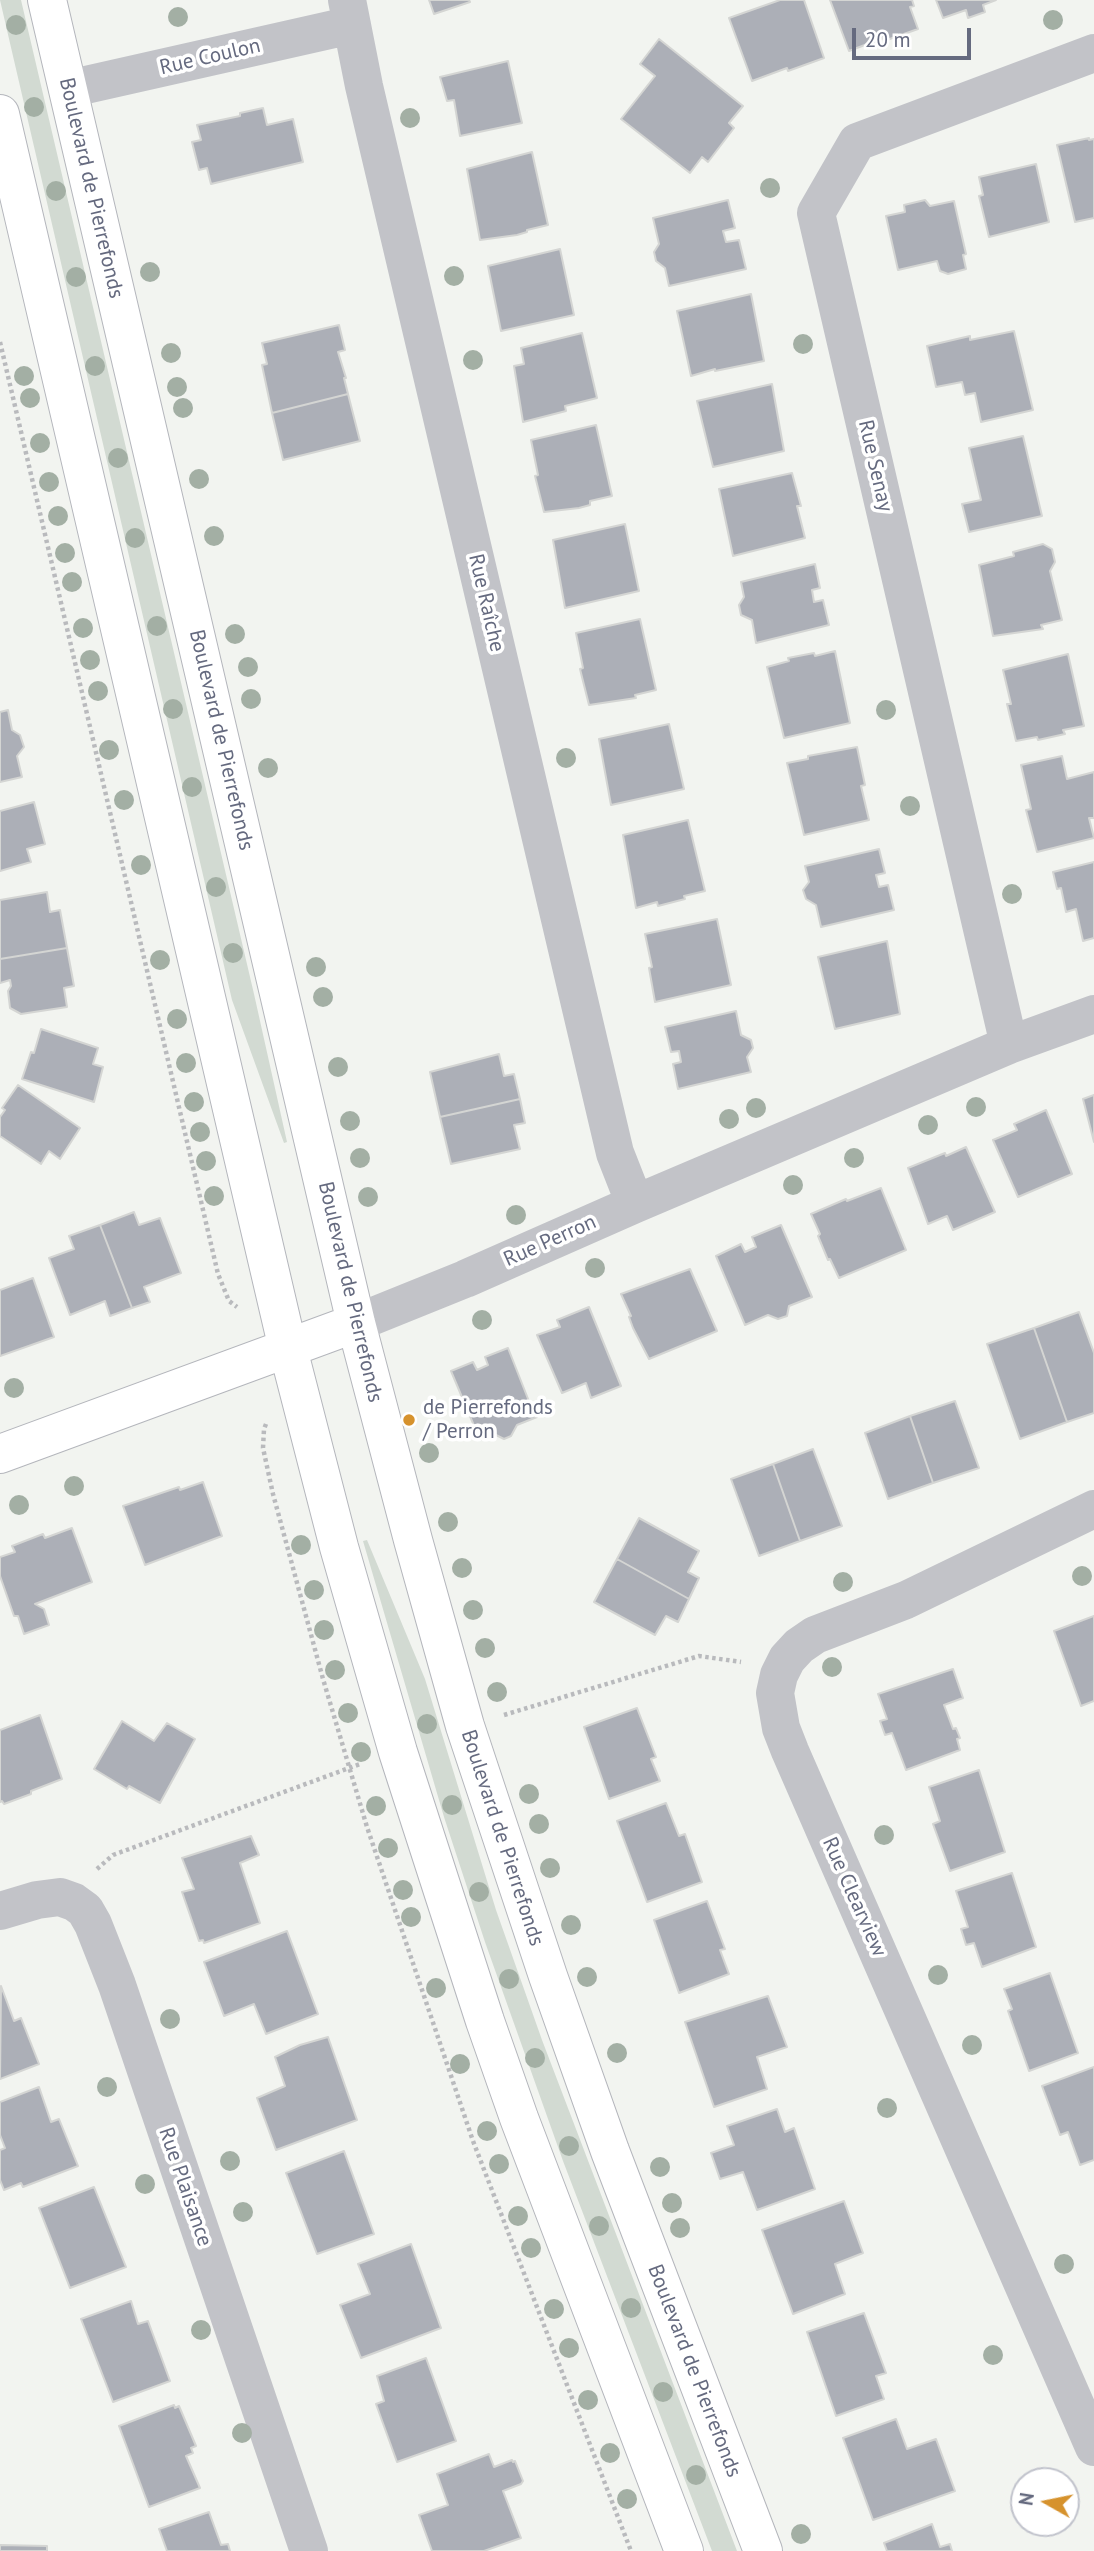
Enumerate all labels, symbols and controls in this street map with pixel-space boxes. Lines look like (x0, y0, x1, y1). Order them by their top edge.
scale bar (856, 14, 975, 58)
text: 20 m (865, 26, 911, 53)
street label: Rue Coulon (157, 33, 263, 81)
street label: Boulevard de Pierrefonds (53, 75, 129, 301)
street label: Rue Senay (852, 418, 898, 514)
street label: Rue Raîche (462, 552, 510, 654)
street label: Boulevard de Pierrefonds (183, 627, 259, 853)
street label: Boulevard de Pierrefonds (312, 1179, 388, 1405)
street label: Rue Perron (500, 1209, 600, 1273)
place label: de Pierrefonds / Perron (423, 1395, 553, 1445)
marker: de Pierrefonds / Perron (401, 1412, 417, 1428)
street label: Boulevard de Pierrefonds (455, 1727, 549, 1949)
street label: Rue Clearview (816, 1833, 892, 1961)
street label: Rue Plaisance (153, 2124, 217, 2250)
street label: Boulevard de Pierrefonds (642, 2261, 746, 2481)
north arrow (1010, 2467, 1080, 2537)
text: N (1013, 2491, 1039, 2507)

